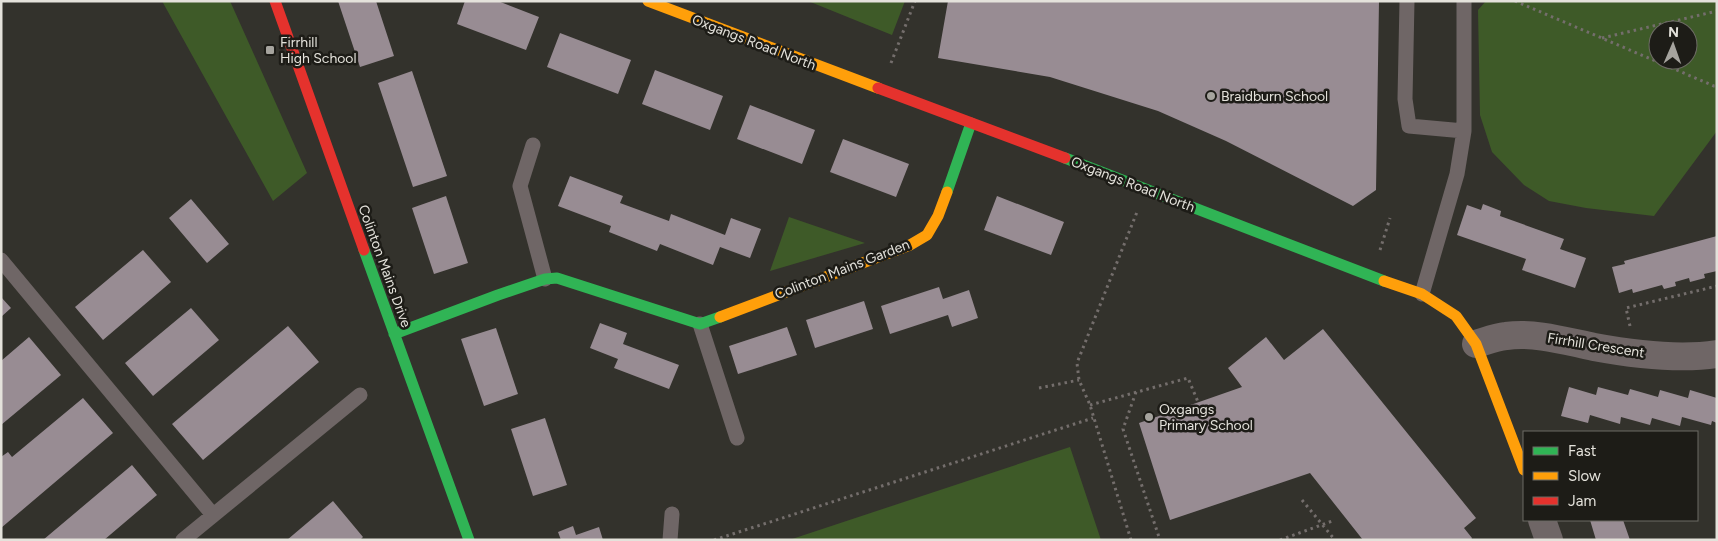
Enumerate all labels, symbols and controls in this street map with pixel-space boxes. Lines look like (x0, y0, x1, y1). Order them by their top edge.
street label: Oxgangs Road North (689, 11, 818, 74)
north arrow (1648, 20, 1698, 70)
text: N (1668, 24, 1679, 41)
place label: Firrhill High School (280, 34, 357, 67)
marker: Firrhill High School (264, 44, 276, 56)
place label: Braidburn School (1221, 88, 1328, 105)
marker: Braidburn School (1205, 90, 1217, 102)
street label: Oxgangs Road North (1068, 153, 1197, 216)
street label: Colinton Mains Drive (354, 202, 415, 330)
street label: Colinton Mains Garden (772, 236, 912, 303)
street label: Firrhill Crescent (1546, 329, 1646, 362)
place label: Oxgangs Primary School (1159, 401, 1253, 434)
marker: Oxgangs Primary School (1143, 411, 1155, 423)
legend (1523, 431, 1698, 521)
text: Fast (1568, 442, 1597, 460)
text: Slow (1568, 467, 1601, 485)
text: Jam (1568, 492, 1596, 510)

